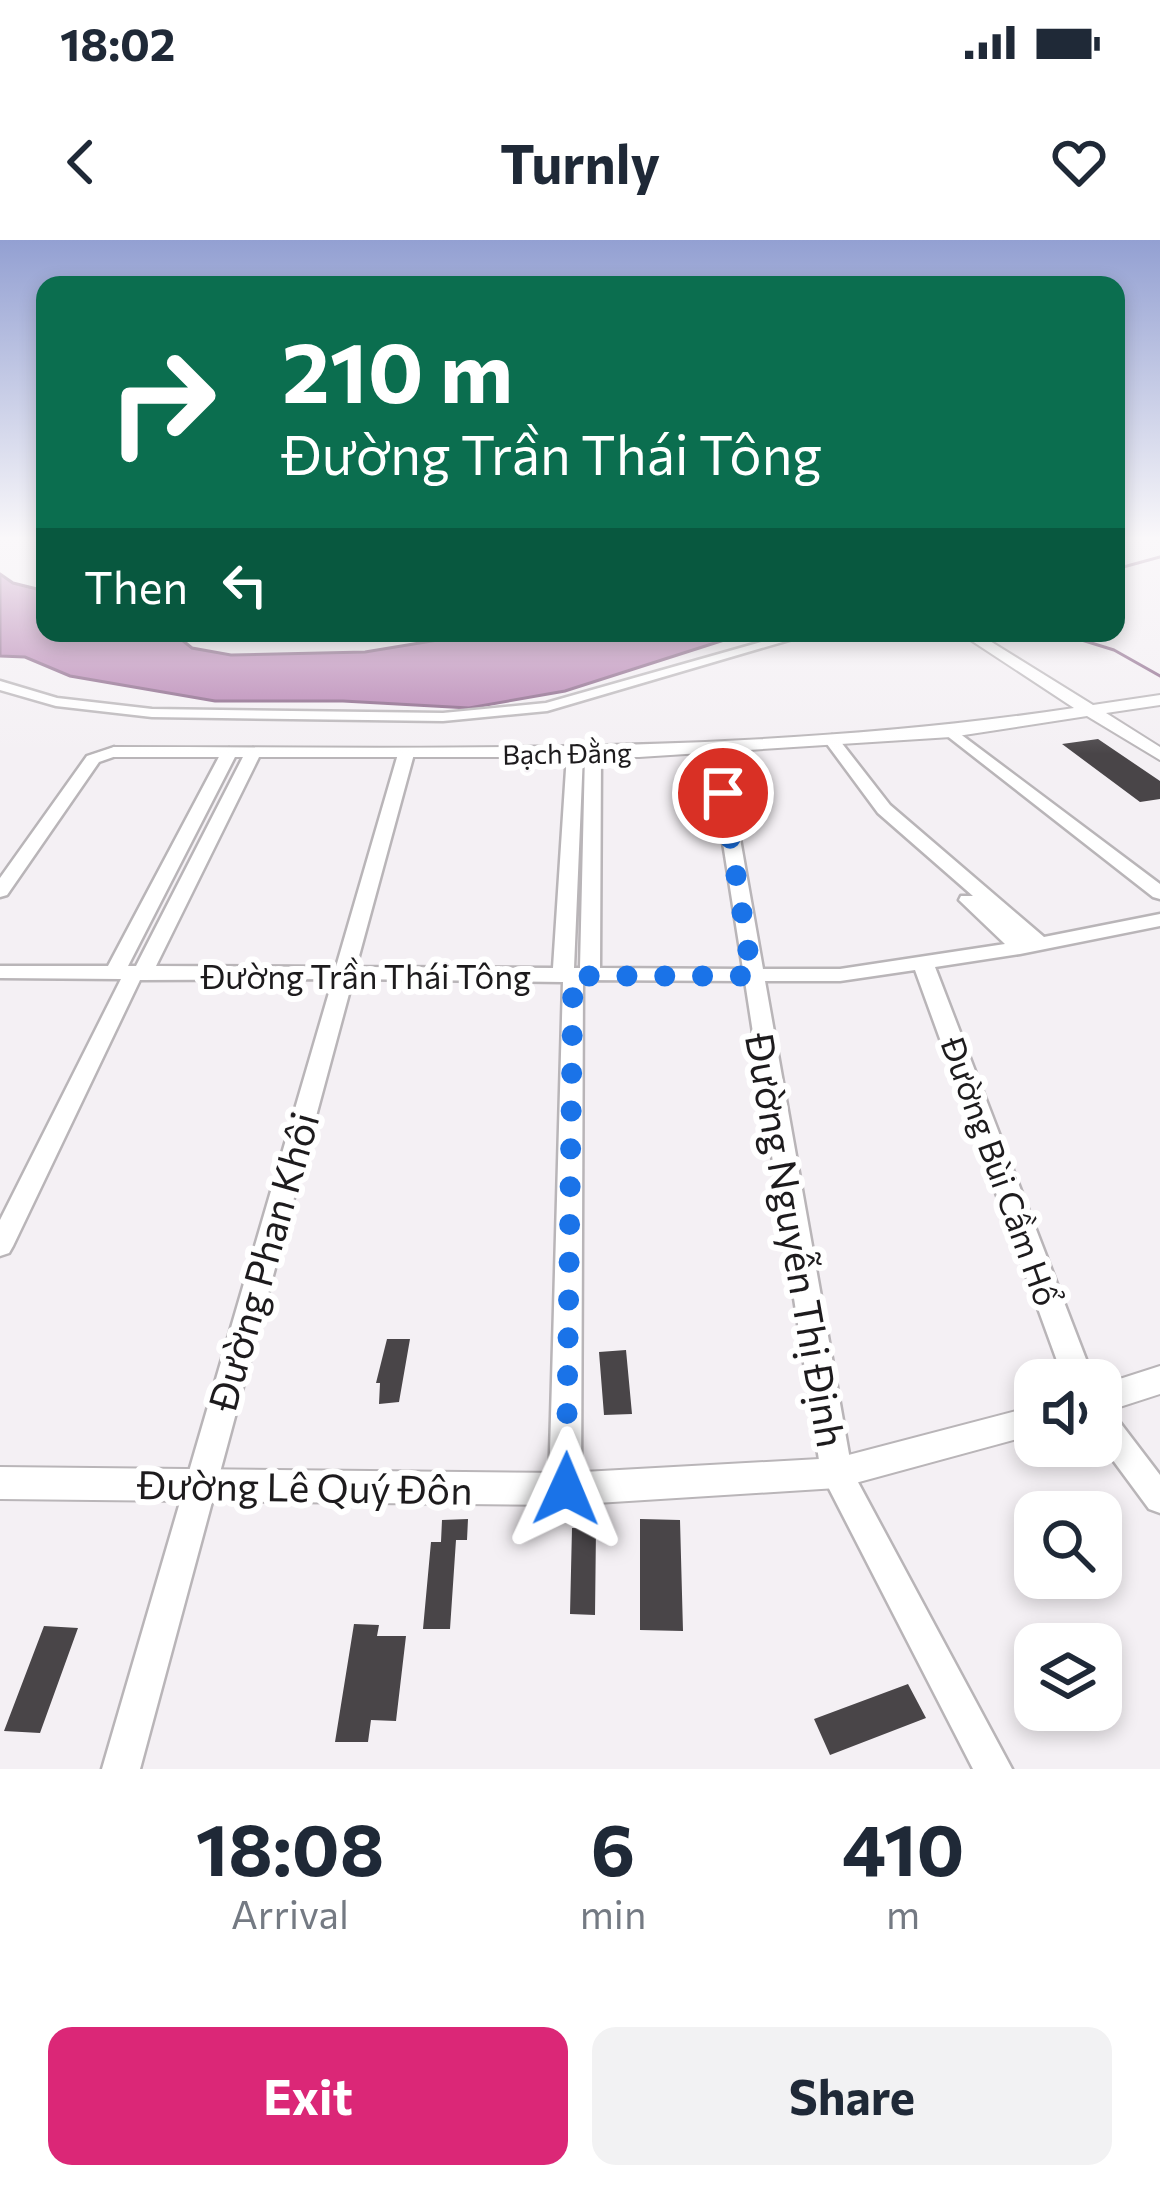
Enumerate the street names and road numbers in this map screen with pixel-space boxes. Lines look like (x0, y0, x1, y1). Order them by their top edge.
street label: Bạch Đằng (502, 735, 632, 771)
street label: Đường Trần Thái Tông (200, 955, 531, 996)
street label: Đường Nguyễn Thị Định (736, 1028, 857, 1451)
street label: Đường Bùi Cầm Hổ (933, 1030, 1069, 1311)
street label: Đường Phan Khôi (196, 1106, 328, 1417)
street label: Đường Lê Quý Đôn (136, 1459, 473, 1513)

